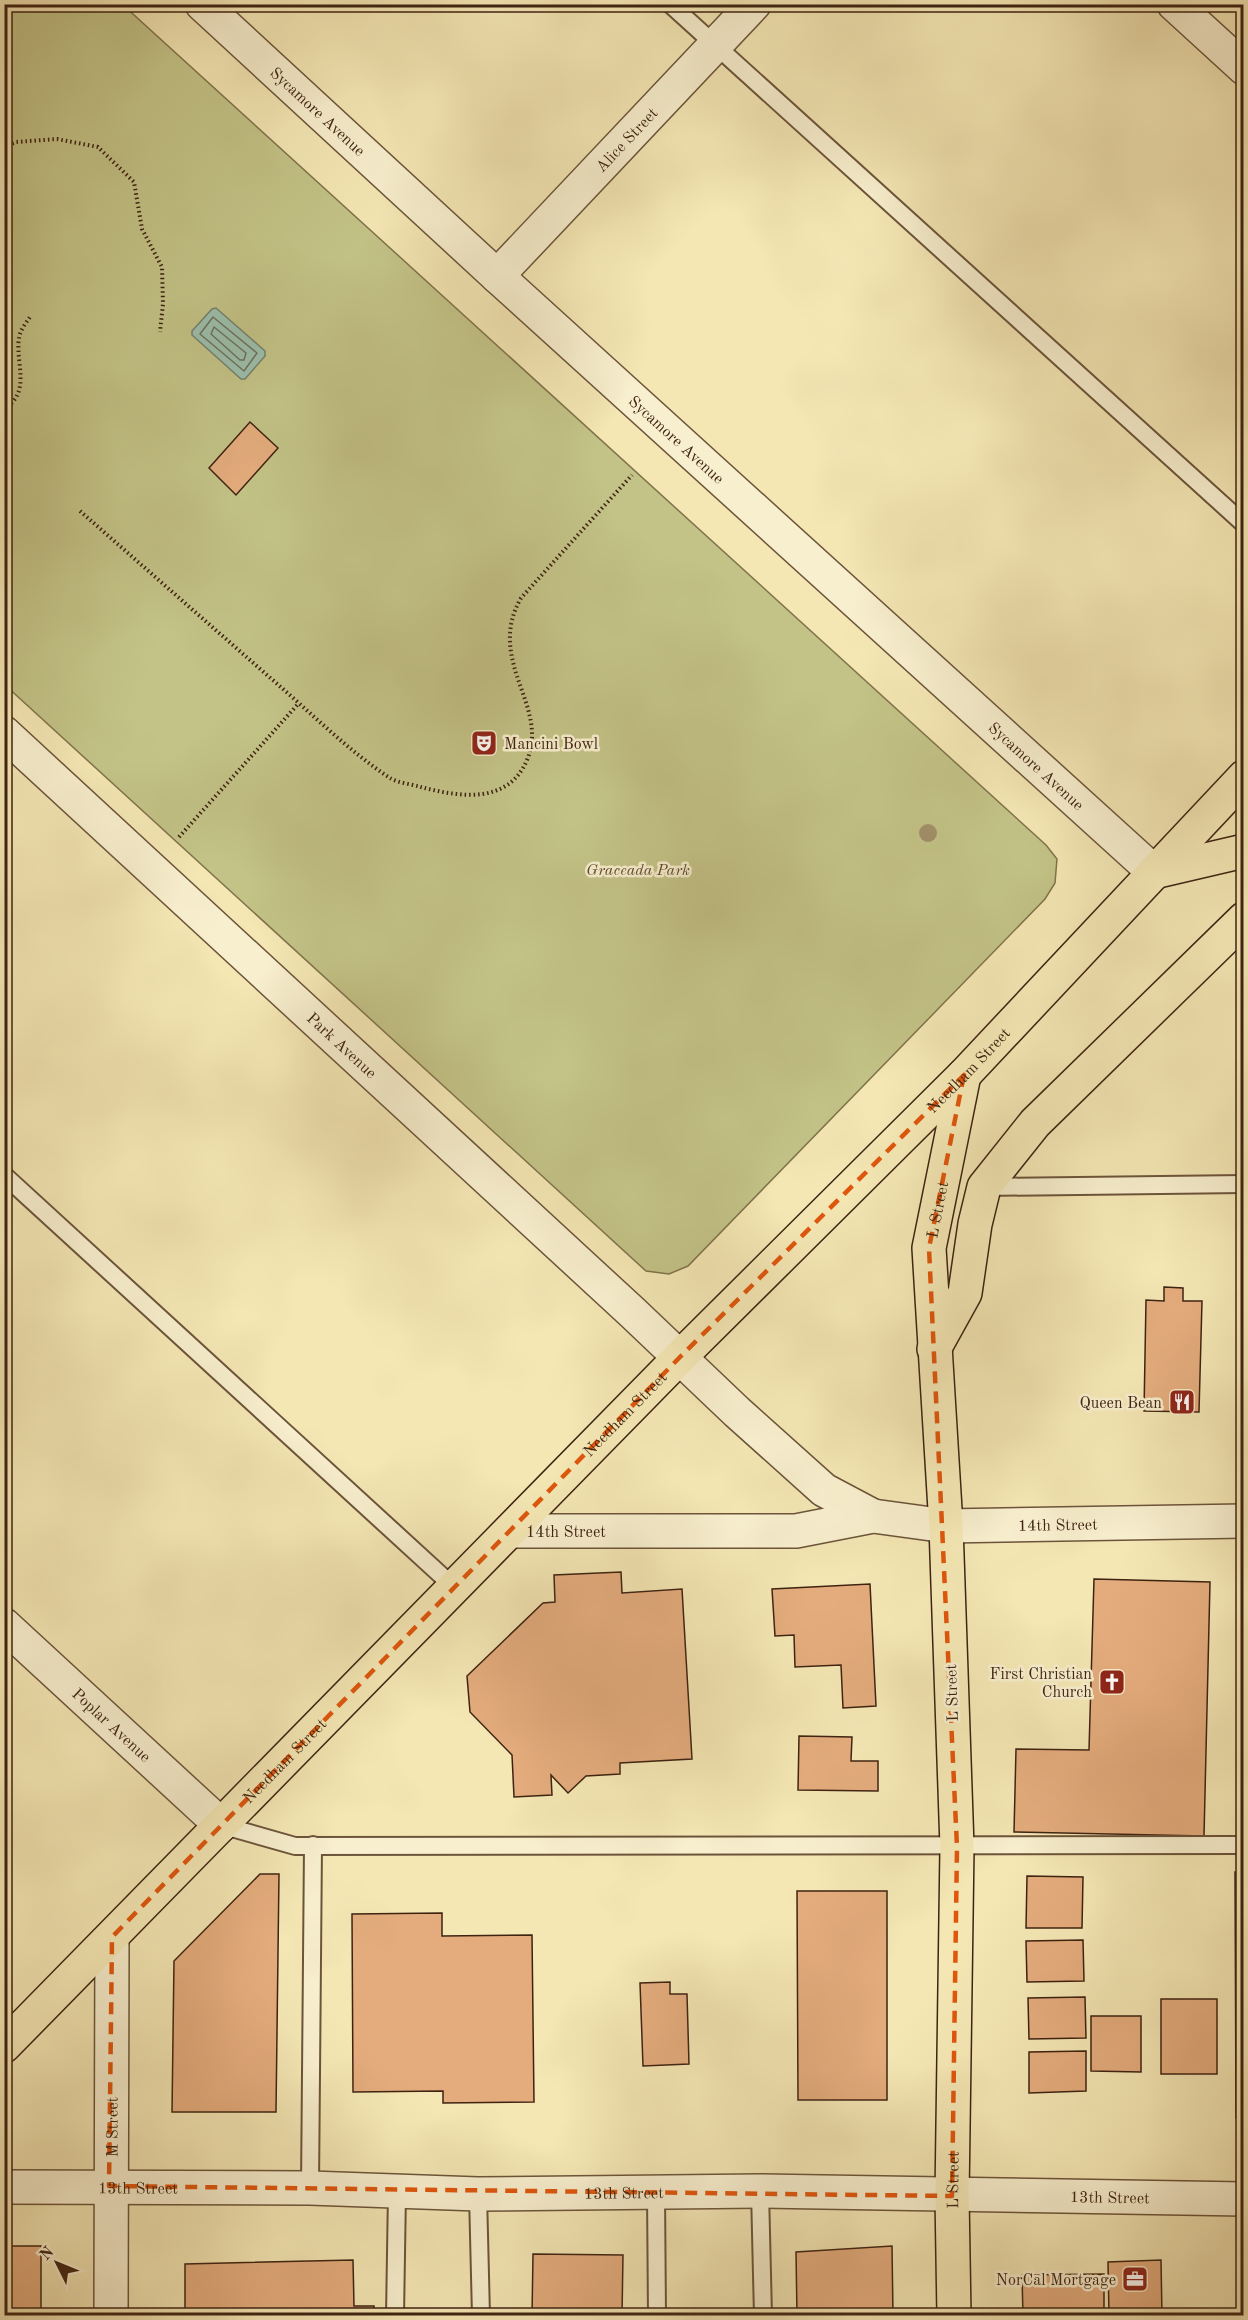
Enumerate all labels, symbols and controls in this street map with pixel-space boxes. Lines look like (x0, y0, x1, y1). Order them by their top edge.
street label: Sycamore Avenue (266, 65, 367, 160)
street label: Alice Street (594, 105, 662, 176)
street label: Sycamore Avenue (625, 394, 726, 488)
street label: Sycamore Avenue (985, 720, 1086, 814)
theatre icon: Mancini Bowl (469, 728, 499, 758)
place label: Mancini Bowl (504, 737, 598, 753)
park label: Graceada Park (586, 863, 690, 879)
street label: Park Avenue (303, 1010, 379, 1082)
street label: Needham Street (925, 1025, 1014, 1117)
street label: L Street (925, 1180, 952, 1240)
street label: Needham Street (581, 1369, 671, 1460)
restaurant icon: Queen Bean (1167, 1387, 1197, 1417)
place label: Queen Bean (1079, 1396, 1162, 1412)
street label: 14th Street (1018, 1517, 1098, 1535)
street label: 14th Street (526, 1525, 606, 1541)
street label: L Street (944, 1663, 962, 1722)
place label: First Christian Church (990, 1667, 1092, 1701)
church icon: First Christian Church (1097, 1667, 1127, 1697)
street label: Poplar Avenue (68, 1686, 153, 1766)
street label: Needham Street (241, 1716, 331, 1807)
street label: M Street (105, 2096, 122, 2157)
street label: L Street (946, 2151, 963, 2209)
street label: 13th Street (98, 2181, 178, 2198)
street label: 13th Street (584, 2186, 664, 2203)
street label: 13th Street (1070, 2190, 1150, 2207)
north arrow (27, 2233, 87, 2293)
text: N (37, 2244, 58, 2264)
office icon: NorCal Mortgage (1120, 2264, 1150, 2294)
place label: NorCal Mortgage (996, 2273, 1116, 2289)

